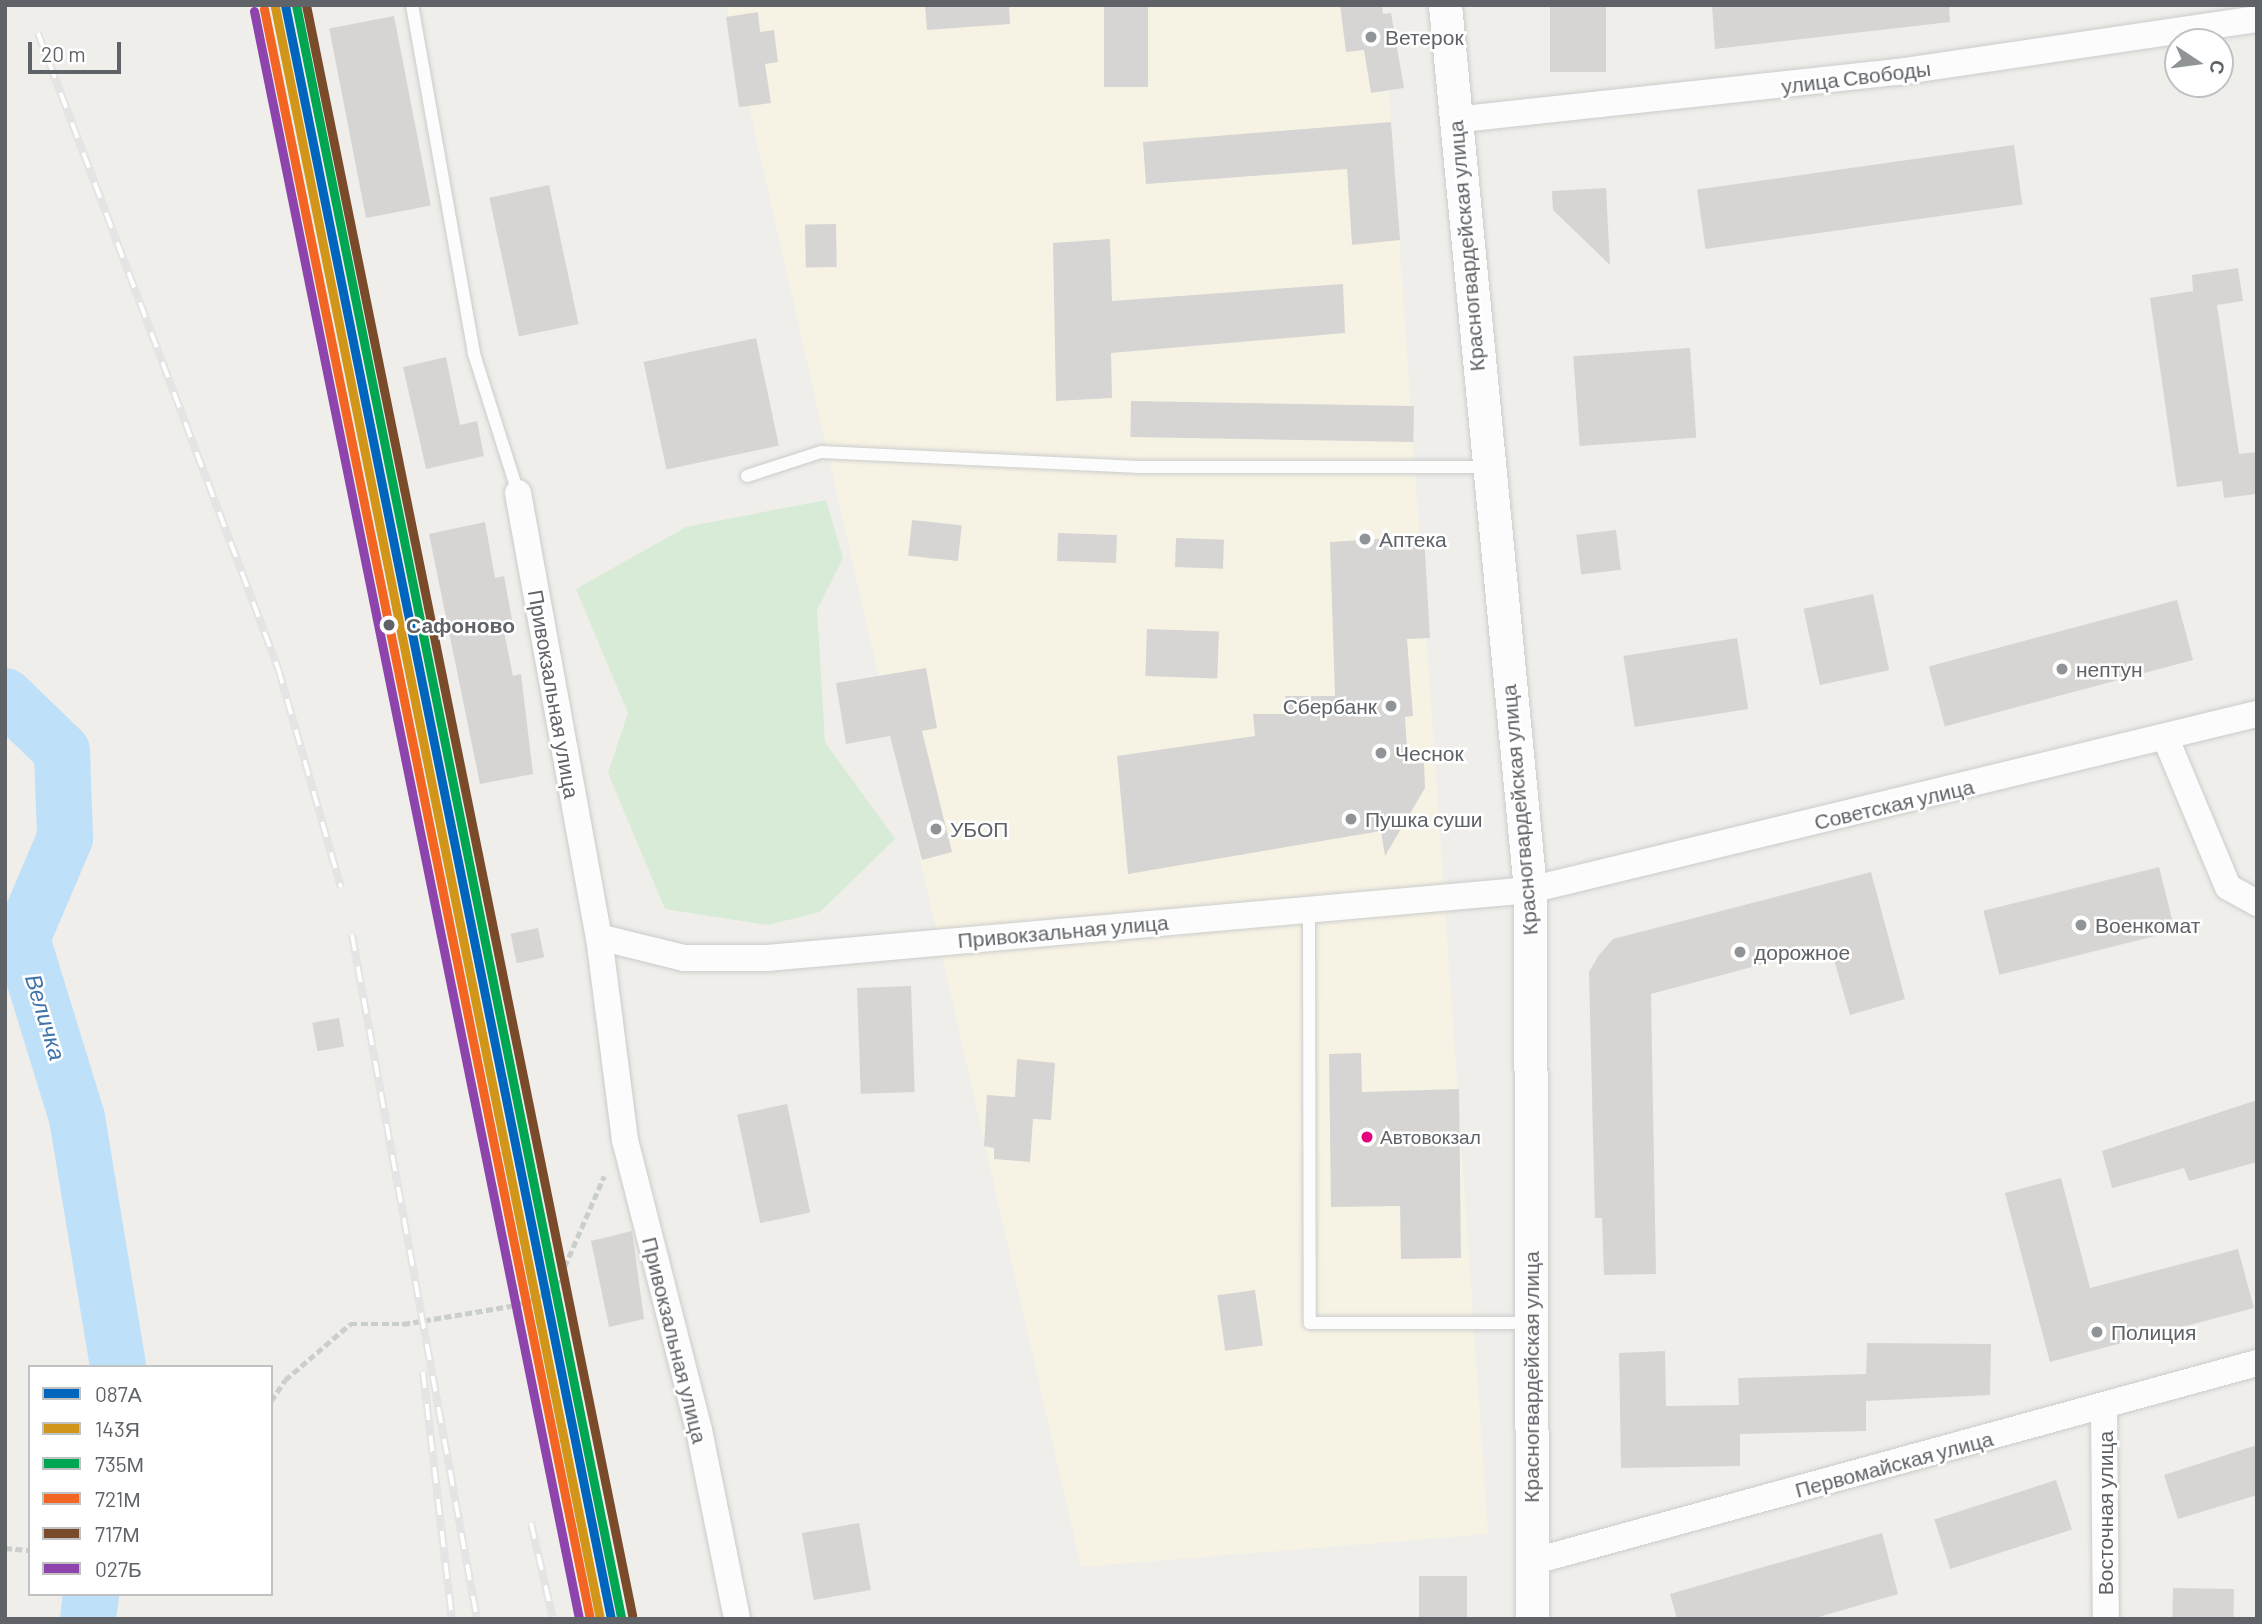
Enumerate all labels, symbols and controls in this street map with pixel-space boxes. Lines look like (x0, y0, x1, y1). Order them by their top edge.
place label: Ветерок (1385, 24, 1464, 50)
scale bar (32, 28, 124, 72)
north arrow (2164, 28, 2234, 98)
marker: Ветерок (1363, 29, 1379, 45)
text: 20 m (41, 41, 86, 66)
street label: улица Свободы (1780, 55, 1932, 99)
text: С (2205, 58, 2231, 77)
street label: Красногвардейская улица (1442, 120, 1490, 372)
place label: Аптека (1379, 526, 1447, 552)
marker: Аптека (1357, 531, 1373, 547)
street label: Привокзальная улица (523, 588, 585, 800)
place label: Сафоново (406, 612, 515, 638)
marker: Сафоново (378, 614, 400, 636)
place label: нептун (2076, 656, 2143, 682)
marker: нептун (2054, 661, 2070, 677)
street label: Красногвардейская улица (1495, 684, 1543, 936)
place label: Сбербанк (1283, 693, 1377, 719)
marker: Сбербанк (1383, 698, 1399, 714)
place label: Чеснок (1395, 740, 1464, 766)
marker: Чеснок (1373, 745, 1389, 761)
street label: Советская улица (1812, 773, 1976, 835)
place label: Пушка суши (1365, 806, 1483, 832)
marker: Пушка суши (1343, 811, 1359, 827)
place label: УБОП (950, 816, 1008, 842)
marker: УБОП (928, 821, 944, 837)
street label: Привокзальная улица (957, 909, 1169, 953)
place label: Военкомат (2095, 912, 2200, 938)
marker: Военкомат (2073, 917, 2089, 933)
place label: дорожное (1754, 939, 1850, 965)
marker: дорожное (1732, 944, 1748, 960)
water label: Величка (20, 971, 72, 1063)
place label: Автовокзал (1380, 1126, 1481, 1148)
marker: Автовокзал (1360, 1130, 1374, 1144)
street label: Привокзальная улица (637, 1234, 713, 1446)
street label: Красногвардейская улица (1518, 1251, 1544, 1503)
place label: Полиция (2111, 1319, 2196, 1345)
marker: Полиция (2089, 1324, 2105, 1340)
legend (28, 1365, 273, 1596)
text: 087А (95, 1381, 142, 1406)
text: 143Я (95, 1416, 140, 1441)
street label: Первомайская улица (1792, 1425, 1996, 1503)
street label: Восточная улица (2092, 1431, 2118, 1595)
text: 735М (95, 1451, 144, 1476)
text: 721М (95, 1486, 141, 1511)
text: 717М (95, 1521, 140, 1546)
text: 027Б (95, 1556, 142, 1581)

